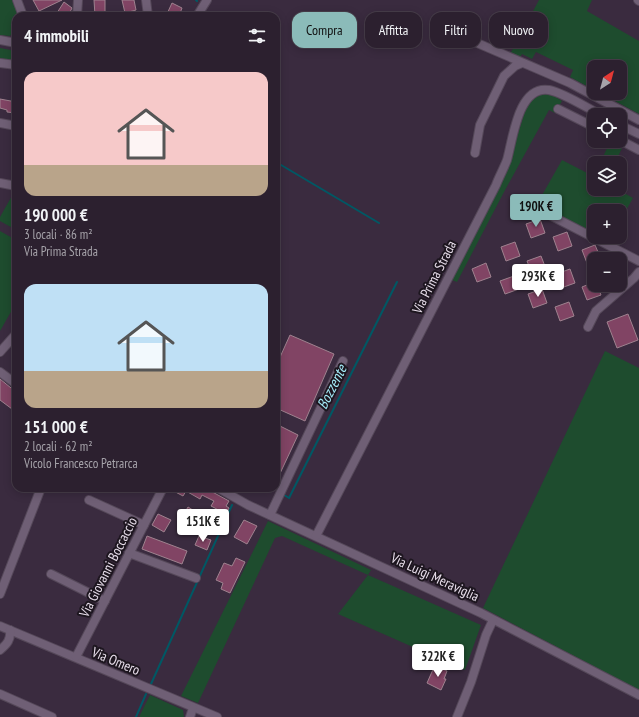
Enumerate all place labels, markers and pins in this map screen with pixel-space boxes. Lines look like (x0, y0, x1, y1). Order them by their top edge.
pin: 190K € (503, 194, 569, 228)
pin: 293K € (505, 264, 571, 298)
pin: 151K € (170, 509, 236, 543)
pin: 322K € (405, 644, 471, 678)

